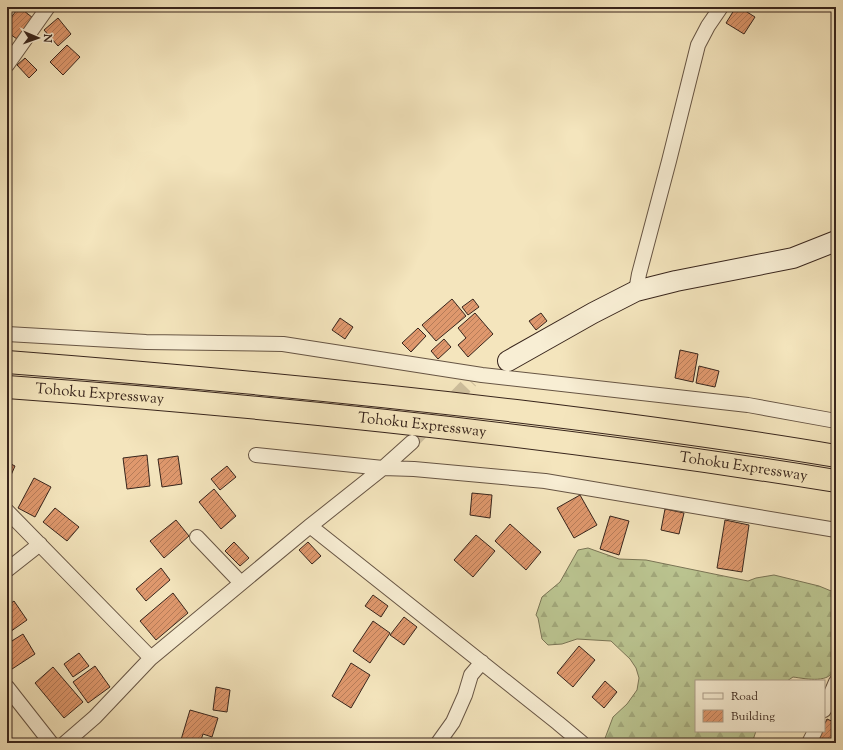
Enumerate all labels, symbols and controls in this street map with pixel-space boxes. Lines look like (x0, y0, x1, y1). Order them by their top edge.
north arrow (18, 18, 58, 58)
text: N (39, 33, 55, 43)
street label: Tohoku Expressway (34, 379, 166, 410)
street label: Tohoku Expressway (357, 408, 488, 443)
street label: Tohoku Expressway (678, 447, 810, 487)
legend (695, 680, 825, 732)
text: Road (731, 688, 758, 706)
text: Building (731, 708, 775, 726)

